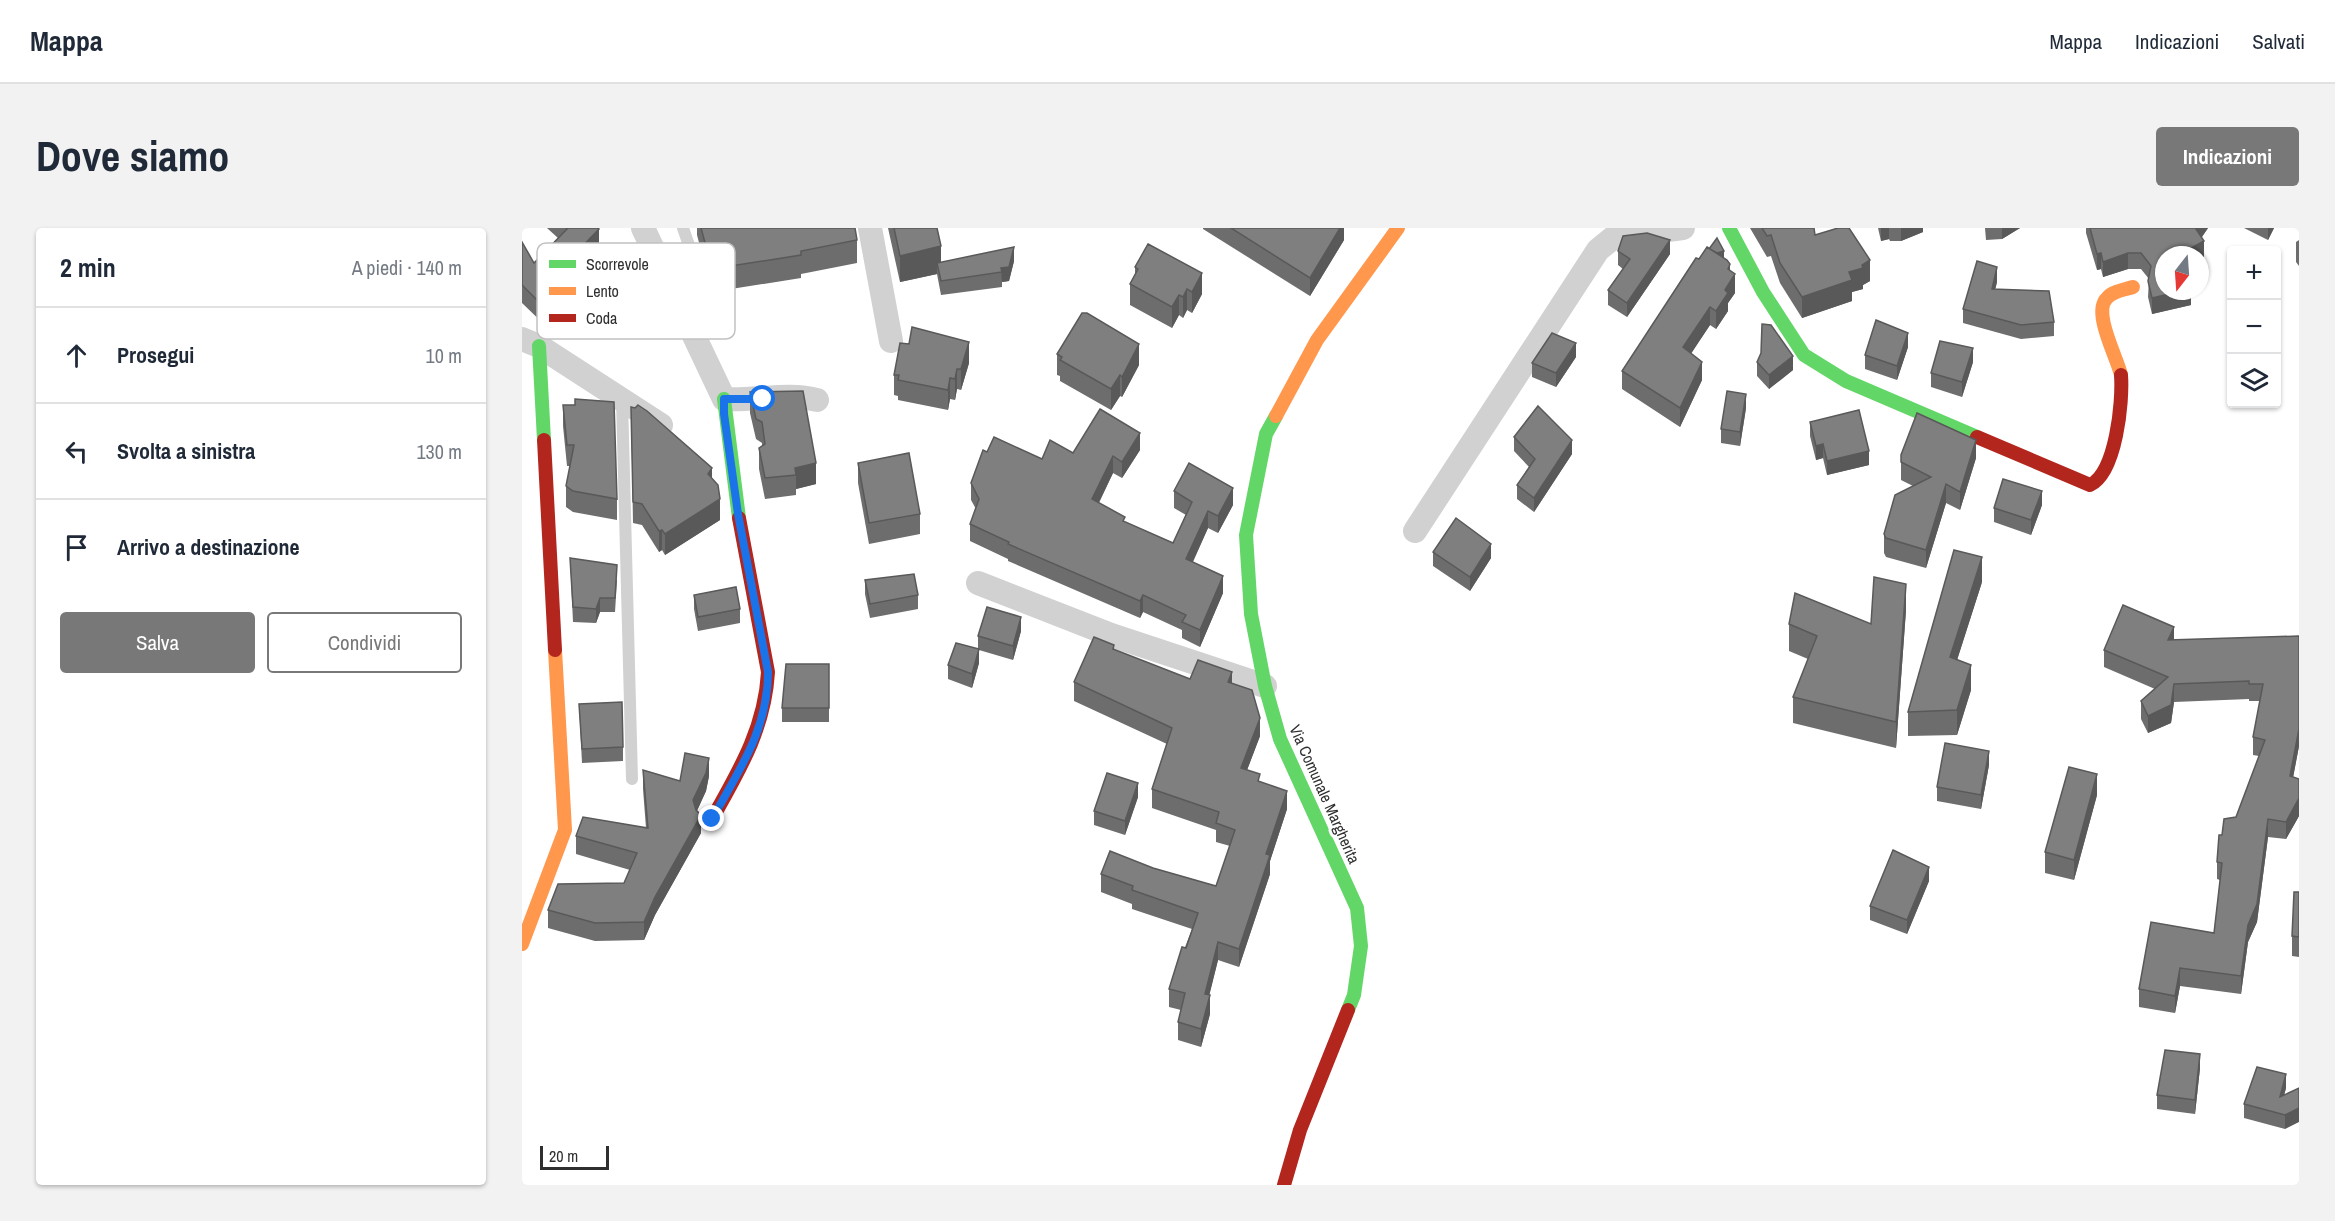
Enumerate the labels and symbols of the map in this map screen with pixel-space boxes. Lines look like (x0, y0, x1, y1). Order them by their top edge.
legend (537, 243, 735, 339)
north arrow (2155, 246, 2209, 300)
text: Scorrevole (586, 253, 649, 275)
text: Lento (586, 280, 619, 302)
text: Coda (586, 307, 618, 329)
route start (749, 385, 775, 411)
street label: Via Comunale Margherita (1284, 721, 1366, 868)
route end (698, 805, 724, 831)
scale bar (540, 1143, 609, 1170)

